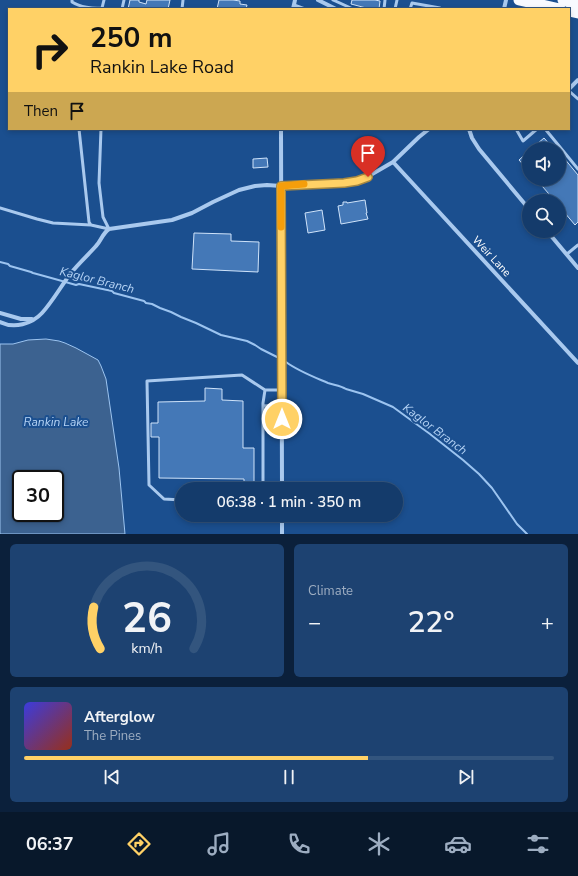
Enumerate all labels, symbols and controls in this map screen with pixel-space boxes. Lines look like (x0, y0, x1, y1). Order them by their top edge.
text: 250 m (90, 19, 173, 57)
icon: right (24, 24, 76, 76)
text: Rankin Lake Road (90, 55, 234, 79)
icon: arrive (66, 100, 88, 122)
text: Then (24, 101, 58, 121)
pin (351, 136, 385, 177)
icon: arrive (357, 142, 379, 164)
map controls (522, 142, 566, 238)
button: sound (522, 142, 566, 186)
button: search (522, 194, 566, 238)
street label: Weir Lane (469, 233, 514, 280)
water label: Kaglor Branch (58, 263, 136, 297)
position arrow (261, 398, 303, 440)
water label: Kaglor Branch (400, 400, 470, 458)
water label: Rankin Lake (24, 414, 89, 430)
speed limit sign: 30 (12, 470, 64, 522)
text: 06:38 · 1 min · 350 m (217, 492, 361, 512)
text: Climate (308, 582, 353, 600)
text: 26 (122, 589, 172, 646)
text: 22° (407, 602, 455, 643)
text: − (308, 608, 321, 638)
text: + (541, 608, 554, 638)
text: km/h (131, 638, 163, 657)
text: Afterglow (84, 707, 155, 727)
text: The Pines (84, 727, 141, 745)
icon: previous (101, 766, 123, 788)
icon: pause (278, 766, 300, 788)
icon: next (455, 766, 477, 788)
icon: directions (125, 830, 153, 858)
icon: music (205, 830, 233, 858)
icon: phone (285, 830, 313, 858)
icon: climate (365, 830, 393, 858)
icon: car (444, 830, 472, 858)
icon: filters (524, 830, 552, 858)
text: 06:37 (26, 832, 74, 856)

